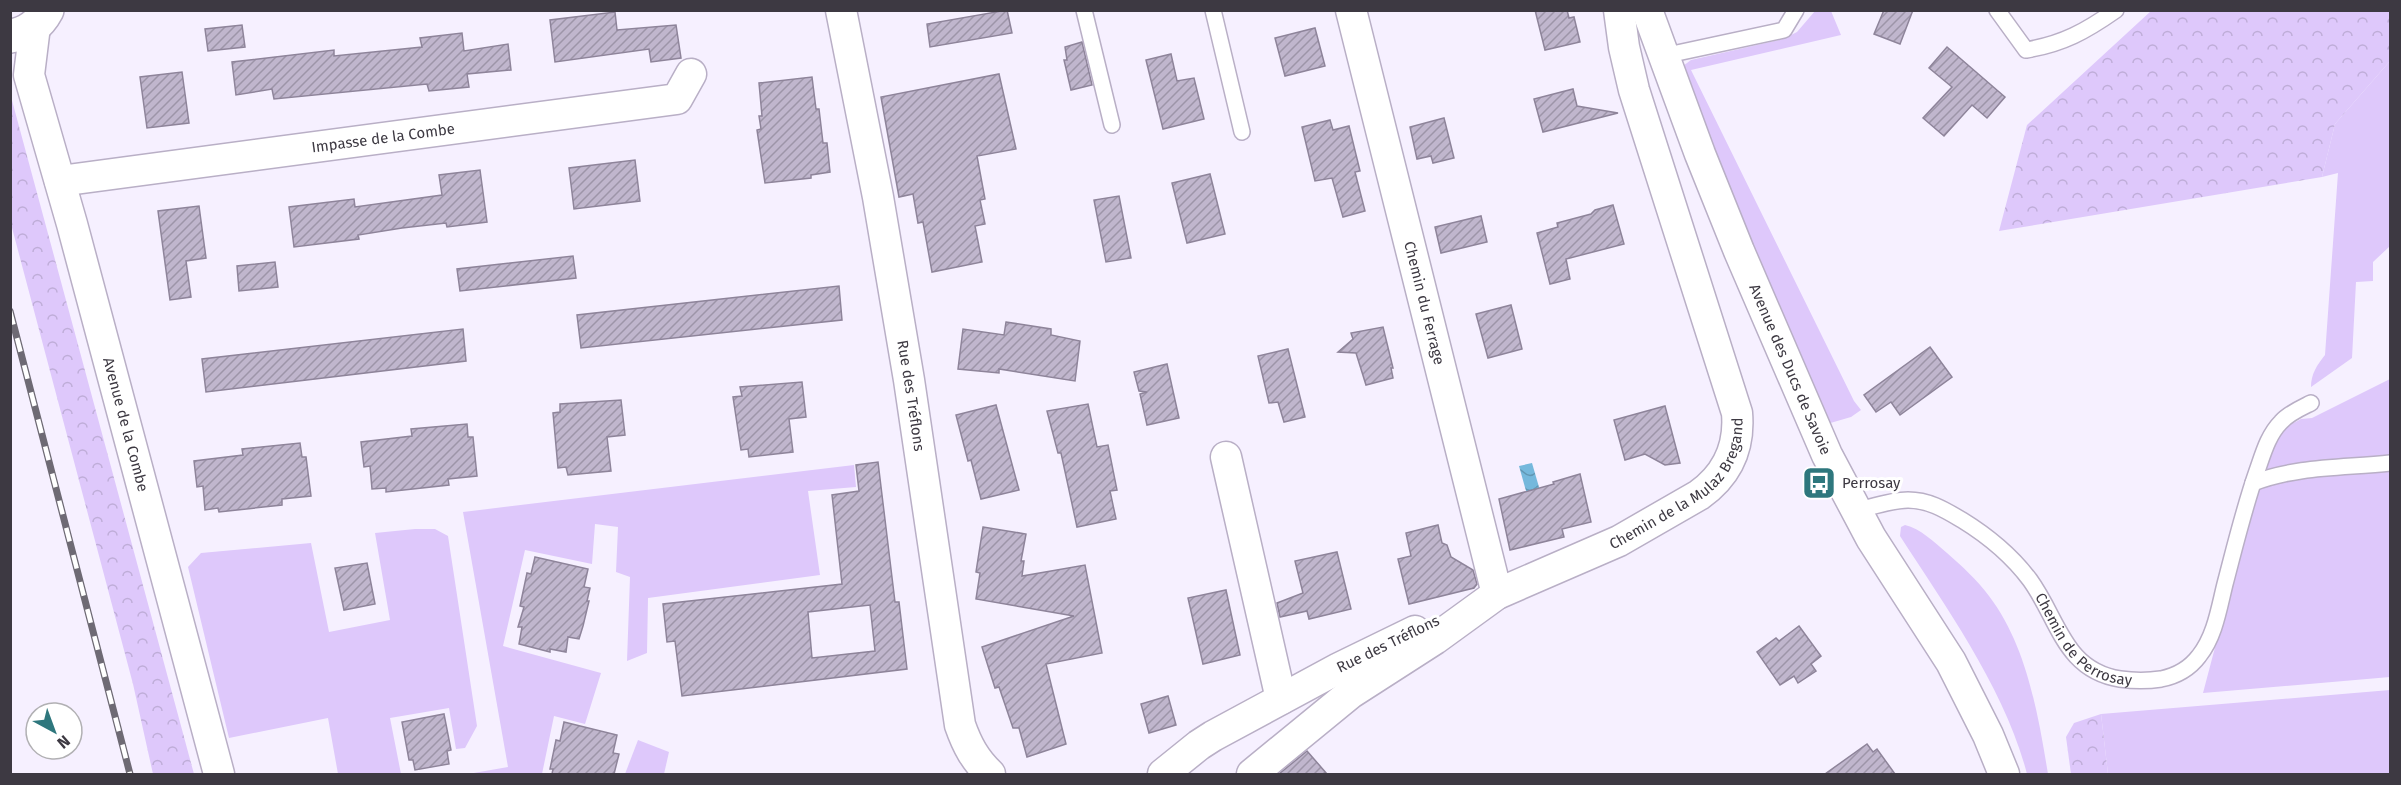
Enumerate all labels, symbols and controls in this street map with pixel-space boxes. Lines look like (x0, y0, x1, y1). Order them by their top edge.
street label: Impasse de la Combe (310, 120, 456, 156)
street label: Chemin du Ferrage (1400, 239, 1448, 367)
street label: Avenue des Ducs de Savoie (1745, 281, 1835, 458)
street label: Rue des Tréflons (893, 339, 928, 453)
street label: Avenue de la Combe (99, 355, 152, 494)
street label: Chemin de la Mulaz Bregand (1607, 418, 1746, 553)
bus stop icon: Perrosay (1801, 465, 1837, 501)
place label: Perrosay (1842, 474, 1901, 492)
street label: Chemin de Perrosay (2031, 590, 2133, 689)
street label: Rue des Tréflons (1334, 611, 1442, 677)
north arrow (24, 701, 84, 761)
text: N (53, 731, 74, 753)

